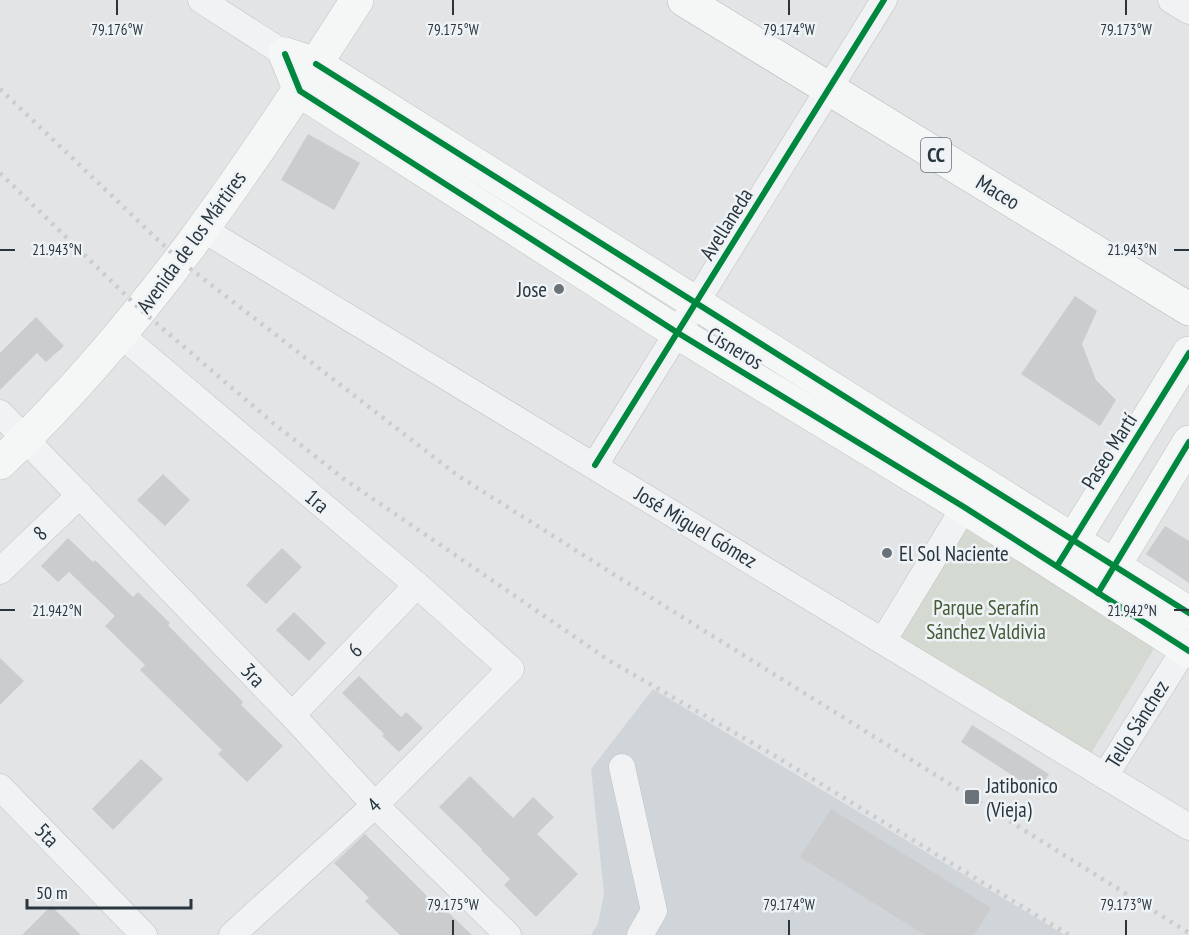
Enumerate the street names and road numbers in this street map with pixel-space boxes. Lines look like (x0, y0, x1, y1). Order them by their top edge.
road number: CC (921, 138, 951, 172)
street label: Avenida de los Mártires (130, 166, 252, 318)
street label: Maceo (971, 168, 1025, 216)
street label: Avellaneda (693, 183, 759, 265)
street label: Cisneros (702, 321, 768, 375)
street label: Paseo Martí (1075, 408, 1143, 494)
street label: José Miguel Gómez (629, 479, 762, 574)
street label: 1ra (299, 483, 335, 519)
street label: 8 (27, 520, 53, 546)
street label: 6 (342, 637, 368, 663)
street label: 3ra (235, 657, 271, 693)
street label: Tello Sánchez (1099, 675, 1175, 773)
street label: 4 (361, 792, 387, 818)
street label: 5ta (29, 817, 65, 853)

